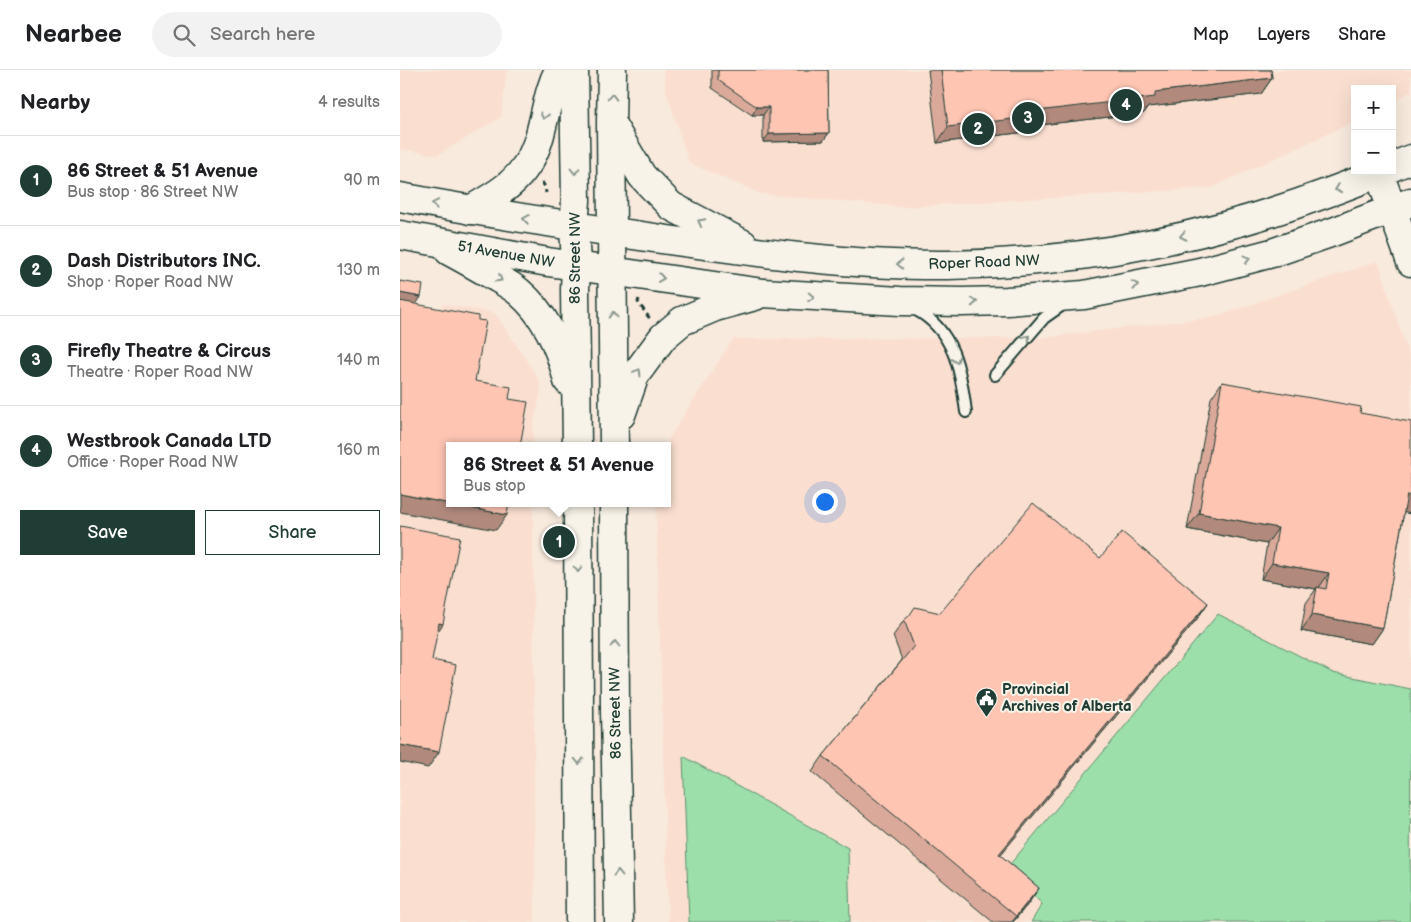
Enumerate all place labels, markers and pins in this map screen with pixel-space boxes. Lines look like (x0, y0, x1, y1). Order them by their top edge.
pin: 4 (1110, 86, 1142, 124)
pin: 3 (1012, 99, 1044, 137)
pin: 2 (962, 110, 994, 148)
pin: 1 (543, 523, 575, 561)
place label: Provincial Archives of Alberta (1001, 680, 1132, 716)
public building icon: Provincial Archives of Alberta (974, 686, 998, 717)

